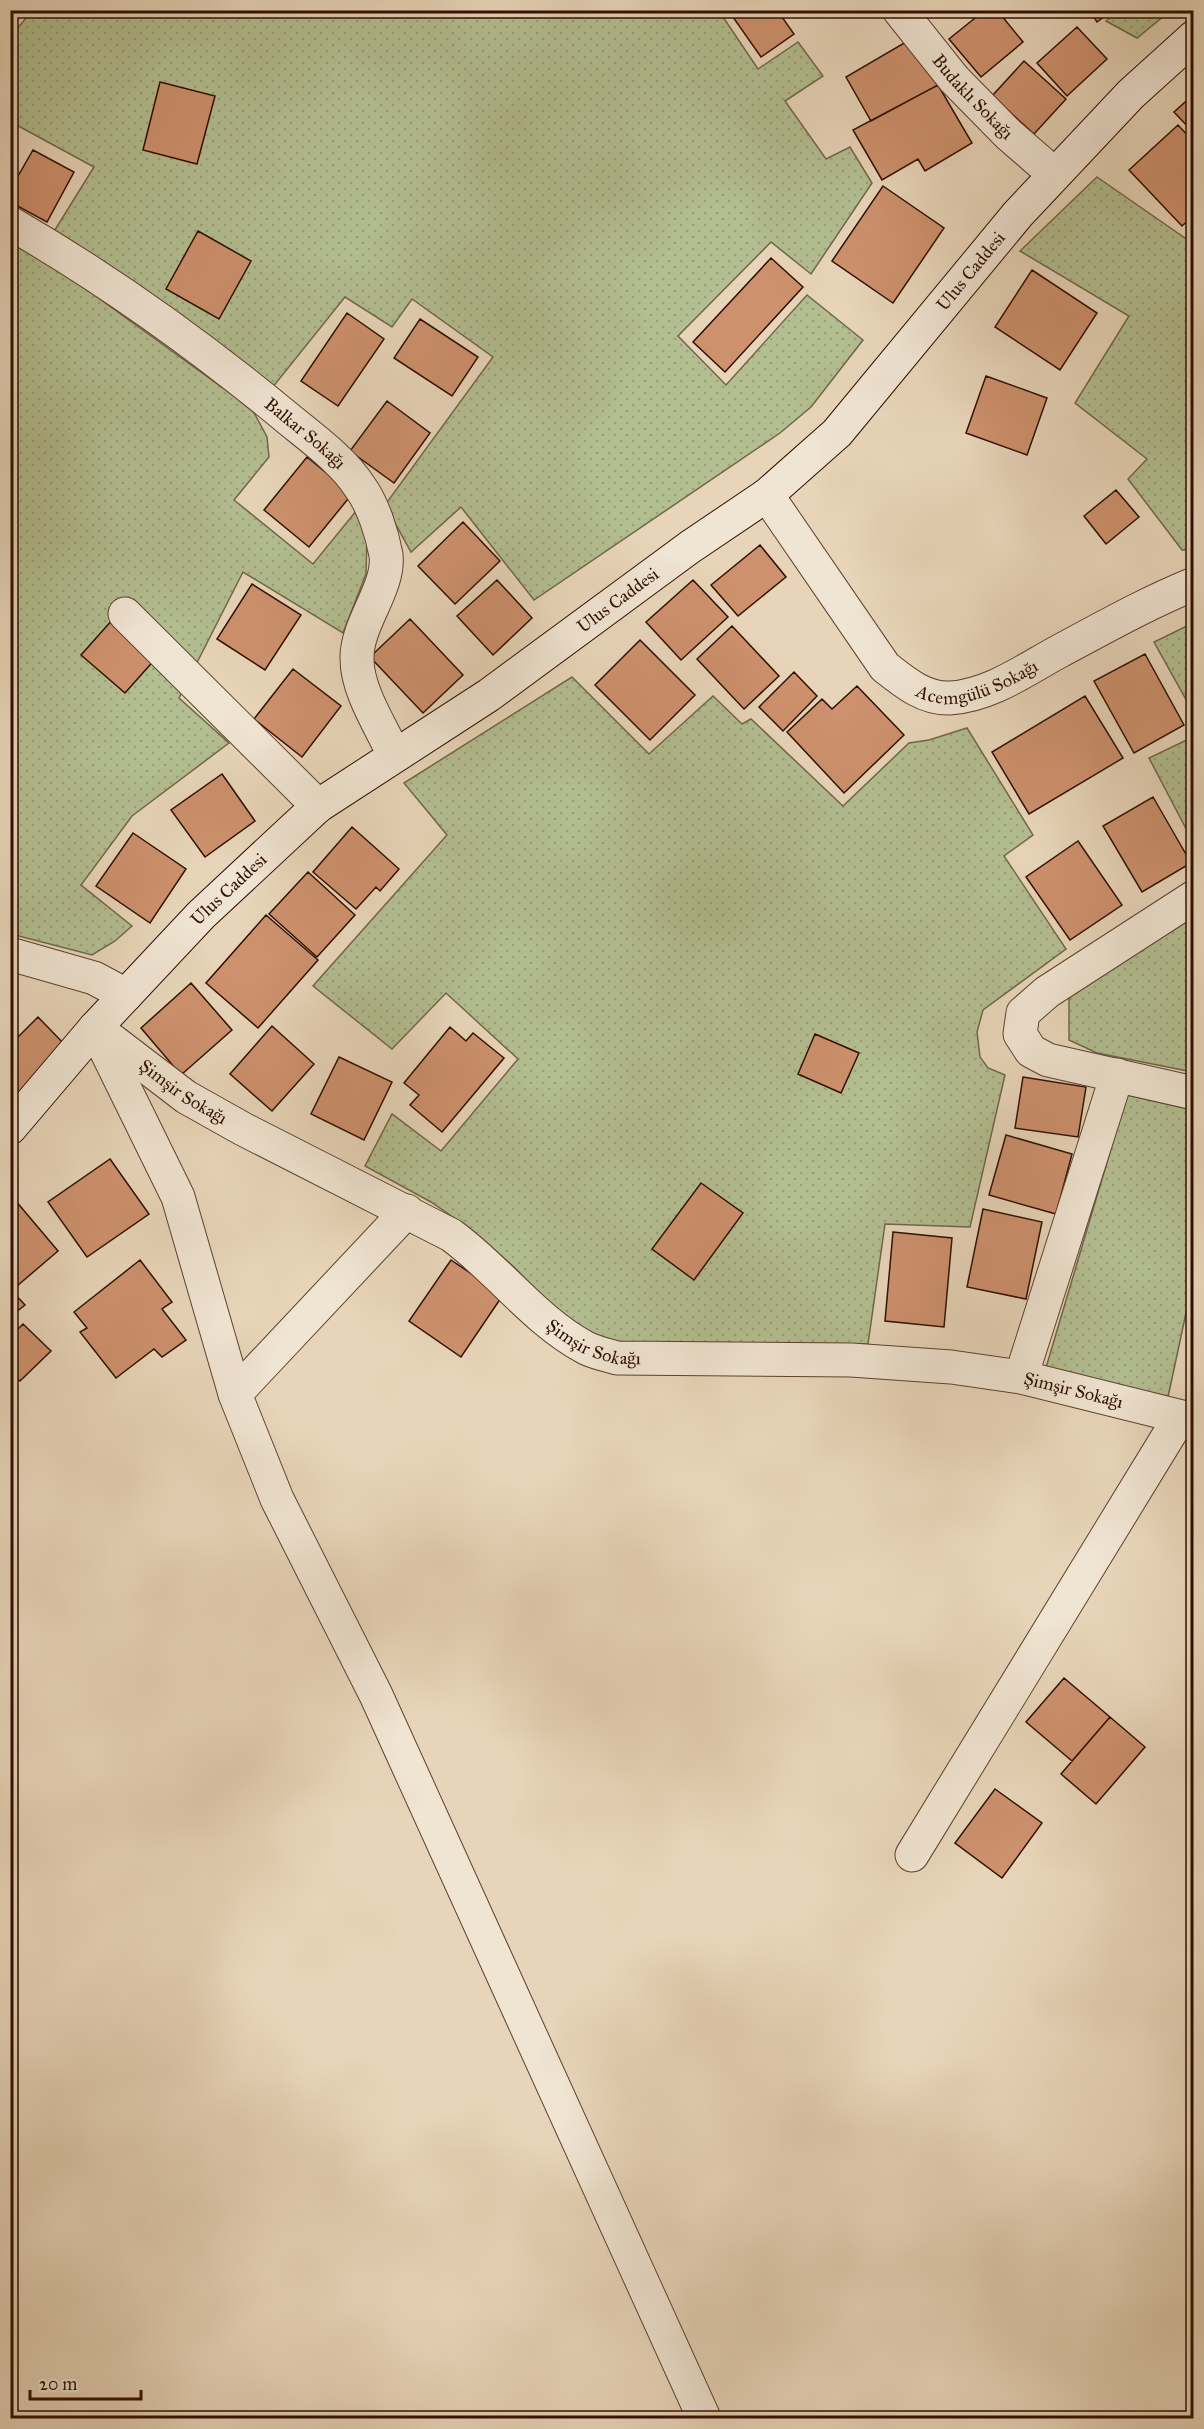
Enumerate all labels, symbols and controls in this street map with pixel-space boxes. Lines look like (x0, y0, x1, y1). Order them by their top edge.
street label: Budaklı Sokağı (927, 50, 1018, 144)
street label: Ulus Caddesi (932, 227, 1010, 315)
street label: Balkar Sokağı (260, 393, 351, 474)
street label: Ulus Caddesi (573, 563, 663, 637)
street label: Acemgülü Sokağı (912, 655, 1042, 709)
street label: Ulus Caddesi (186, 848, 271, 930)
street label: Şimşir Sokağı (135, 1054, 231, 1129)
street label: Şimşir Sokağı (542, 1314, 641, 1370)
street label: Şimşir Sokağı (1022, 1367, 1125, 1413)
scale bar (30, 2363, 141, 2401)
text: 20 m (39, 2373, 77, 2395)

